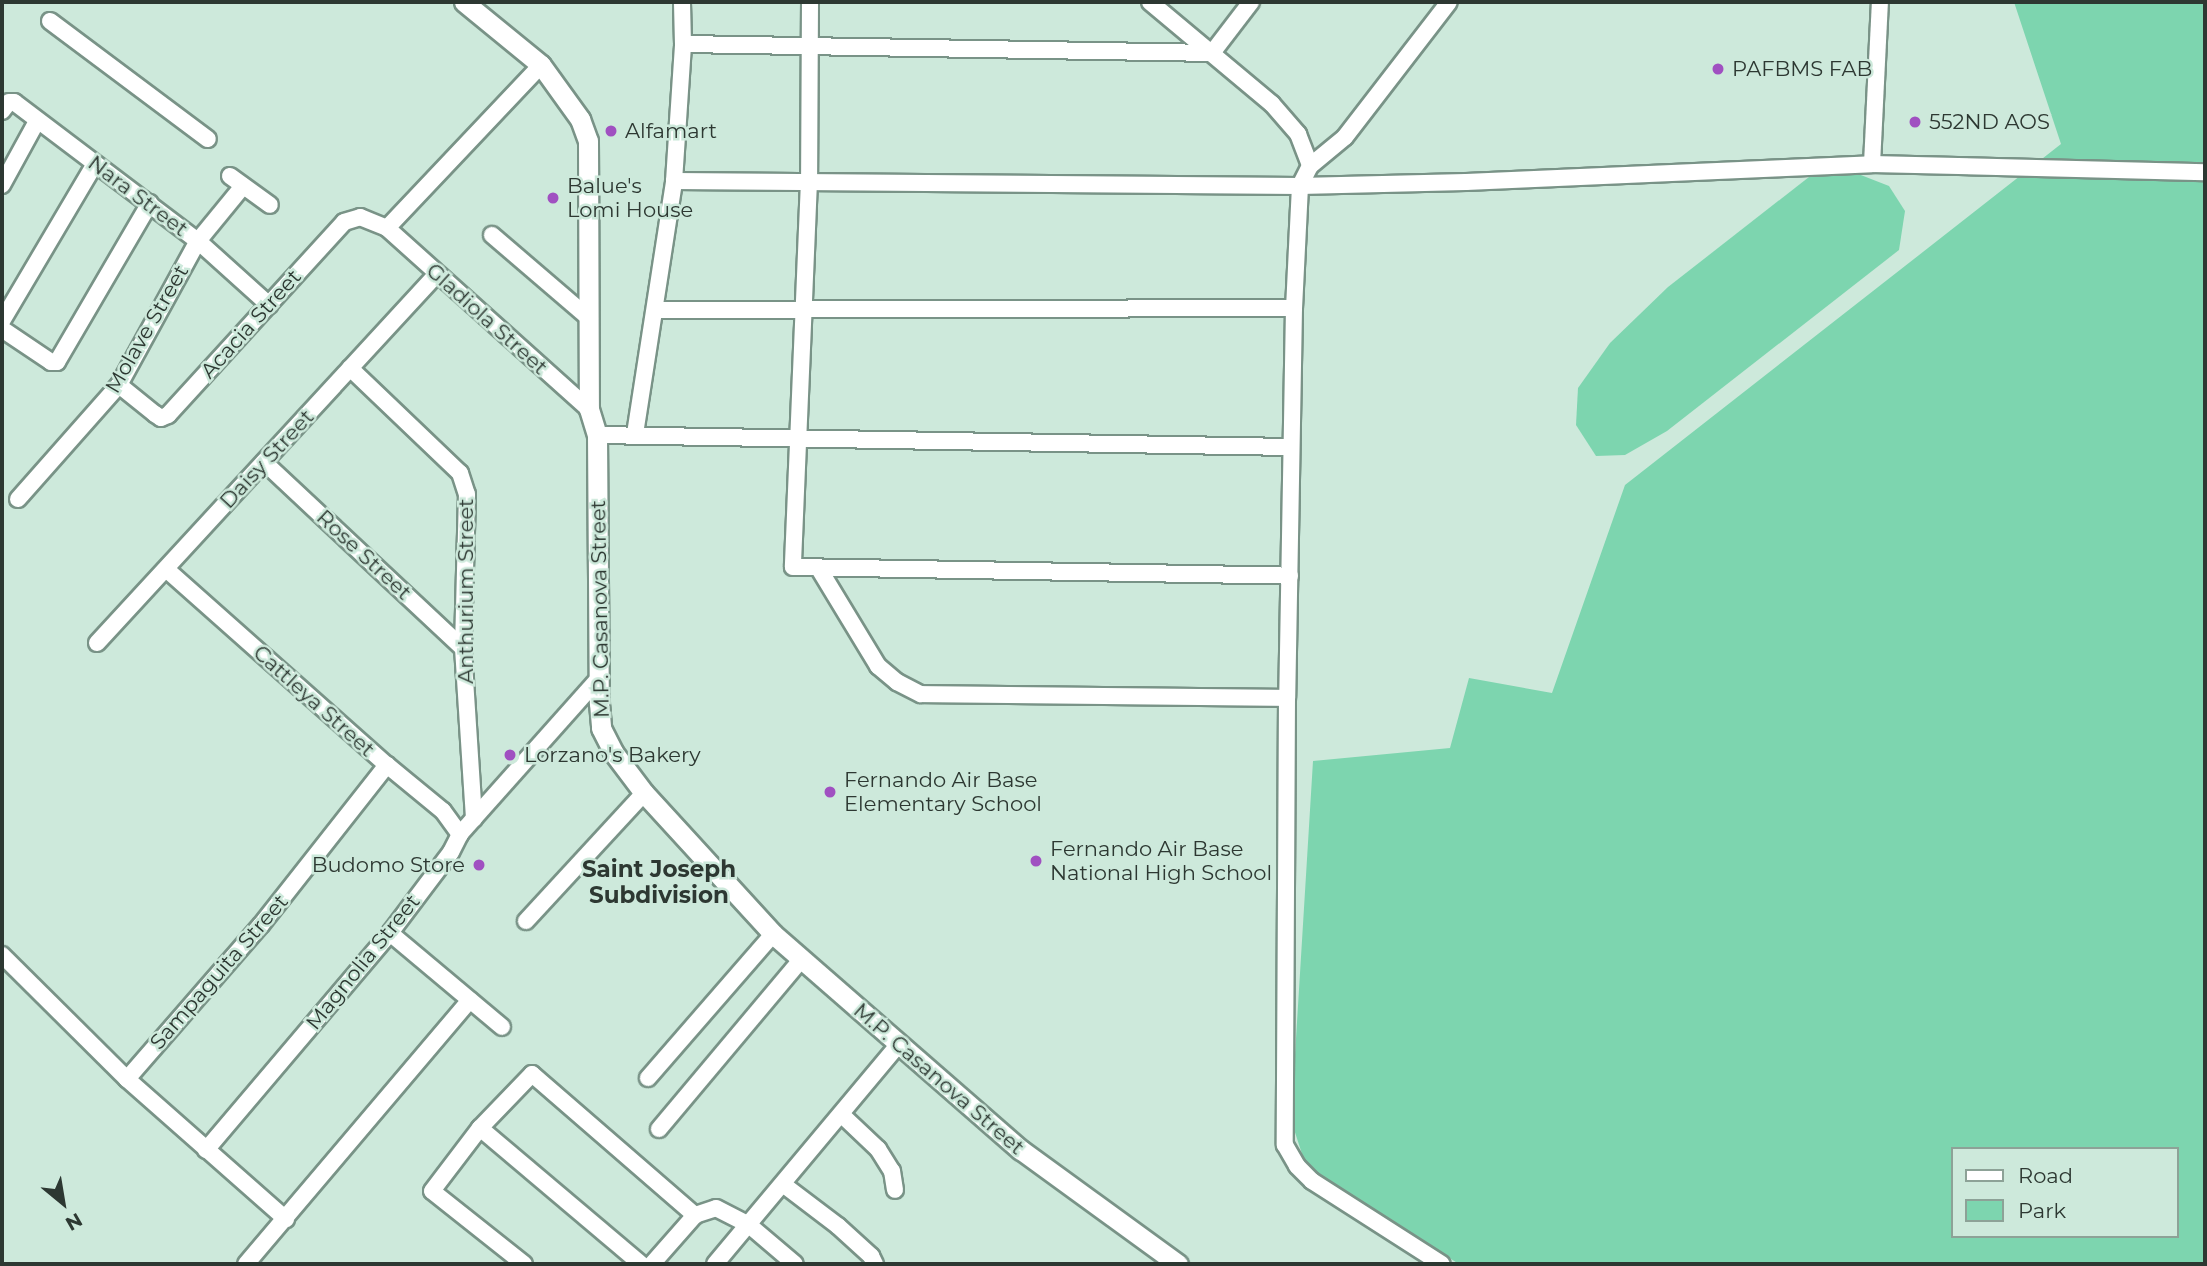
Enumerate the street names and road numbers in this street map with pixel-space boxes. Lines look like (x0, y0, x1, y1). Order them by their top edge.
street label: Nara Street (83, 150, 193, 242)
street label: Gladiola Street (421, 258, 553, 380)
street label: Molave Street (100, 260, 194, 398)
street label: Acacia Street (196, 264, 306, 384)
street label: Daisy Street (215, 404, 319, 514)
street label: Anthurium Street (453, 498, 479, 684)
street label: M.P. Casanova Street (585, 500, 615, 718)
street label: Rose Street (311, 505, 417, 605)
street label: Cattleya Street (248, 640, 380, 762)
street label: Sampaguita Street (145, 889, 293, 1055)
street label: Magnolia Street (301, 889, 425, 1035)
street label: M.P. Casanova Street (848, 998, 1030, 1160)

